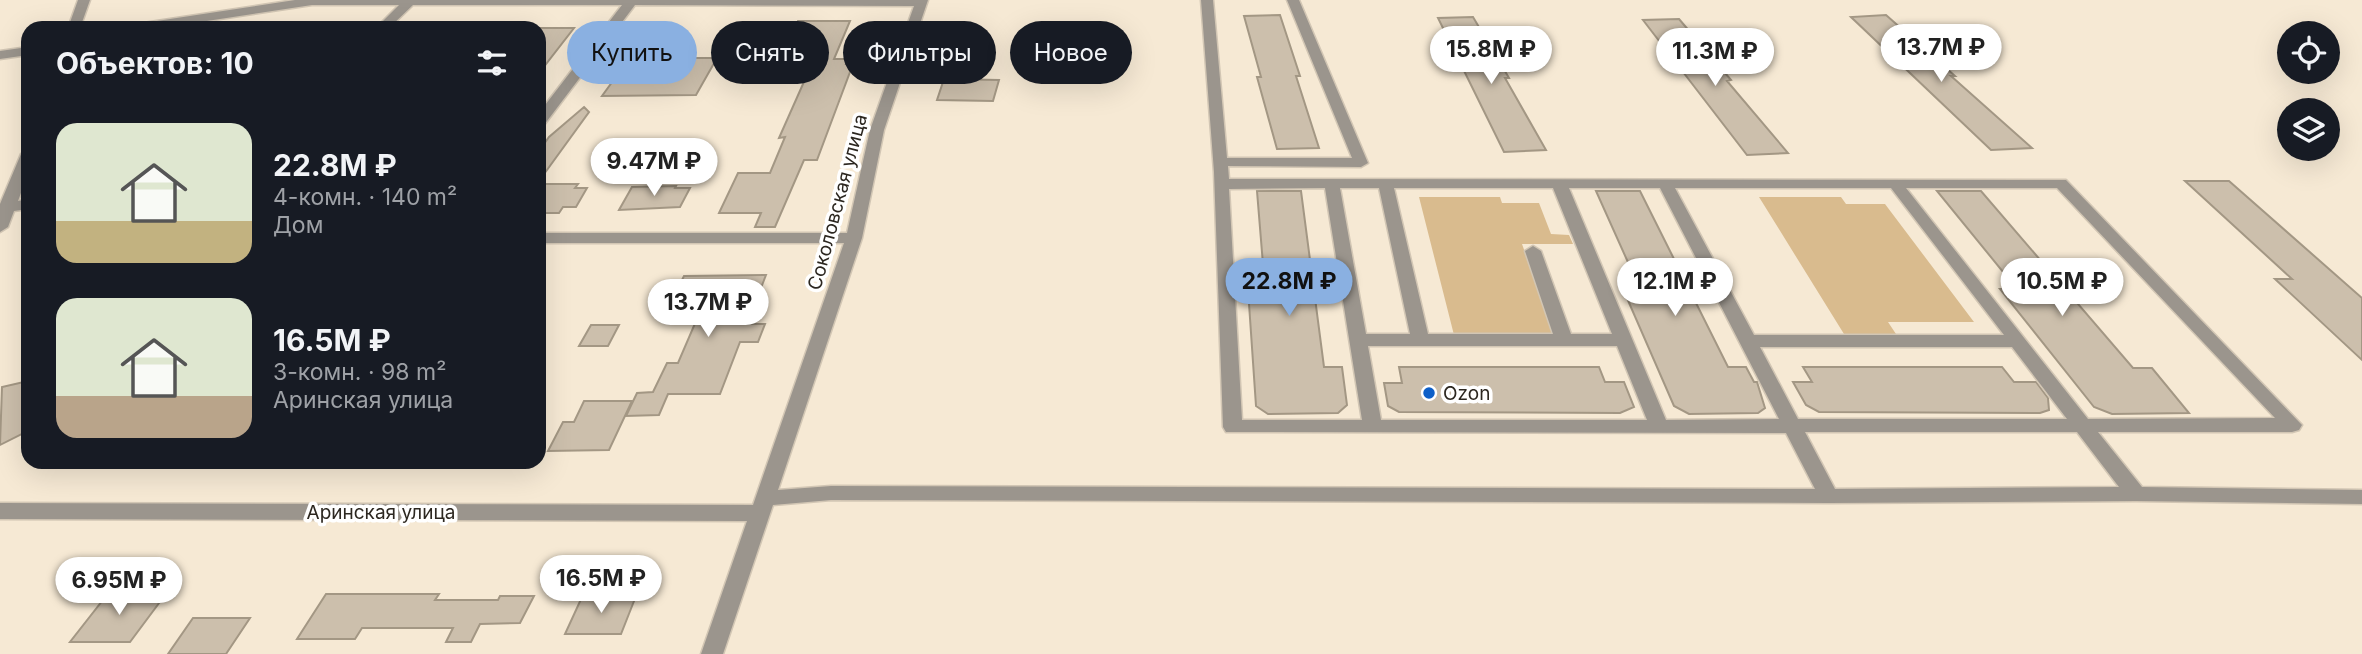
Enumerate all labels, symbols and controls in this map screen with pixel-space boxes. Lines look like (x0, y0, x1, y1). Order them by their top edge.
chip: Купить (567, 21, 697, 84)
chip: Снять (711, 21, 829, 84)
chip: Фильтры (843, 21, 996, 84)
chip: Новое (1010, 21, 1132, 84)
map controls (2277, 21, 2340, 161)
button: locate (2277, 21, 2340, 84)
pin: 13.7M ₽ (1876, 24, 2006, 84)
pin: 15.8M ₽ (1426, 27, 1556, 86)
pin: 11.3M ₽ (1650, 28, 1780, 88)
text: 13.7M ₽ (1897, 33, 1985, 61)
text: 15.8M ₽ (1446, 35, 1536, 63)
text: 11.3M ₽ (1672, 37, 1758, 65)
icon: filters (473, 44, 511, 82)
text: Объектов: 10 (56, 45, 254, 81)
button: layers (2277, 98, 2340, 161)
street label: Соколовская улица (803, 112, 872, 293)
pin: 9.47M ₽ (589, 138, 719, 198)
text: 22.8M ₽ (273, 147, 397, 183)
text: 9.47M ₽ (607, 147, 701, 175)
icon: home (112, 151, 196, 235)
text: 4-комн. · 140 m² (273, 183, 457, 211)
text: Дом (273, 211, 323, 239)
pin: 22.8M ₽ (1224, 258, 1354, 318)
pin: 12.1M ₽ (1610, 258, 1740, 318)
pin: 10.5M ₽ (1997, 258, 2127, 318)
text: 22.8M ₽ (1242, 267, 1336, 295)
text: 12.1M ₽ (1633, 267, 1717, 295)
text: 10.5M ₽ (2017, 267, 2107, 295)
pin: 13.7M ₽ (643, 280, 773, 339)
text: 13.7M ₽ (664, 288, 752, 316)
text: 16.5M ₽ (273, 322, 391, 358)
icon: home (112, 326, 196, 410)
text: 3-комн. · 98 m² (273, 358, 446, 386)
place label: Ozon (1443, 382, 1490, 405)
marker: Ozon (1421, 385, 1437, 401)
text: Аринская улица (273, 386, 453, 414)
street label: Аринская улица (307, 501, 455, 524)
pin: 16.5M ₽ (536, 556, 666, 615)
pin: 6.95M ₽ (54, 558, 184, 617)
text: 16.5M ₽ (556, 564, 646, 592)
text: 6.95M ₽ (71, 566, 167, 594)

